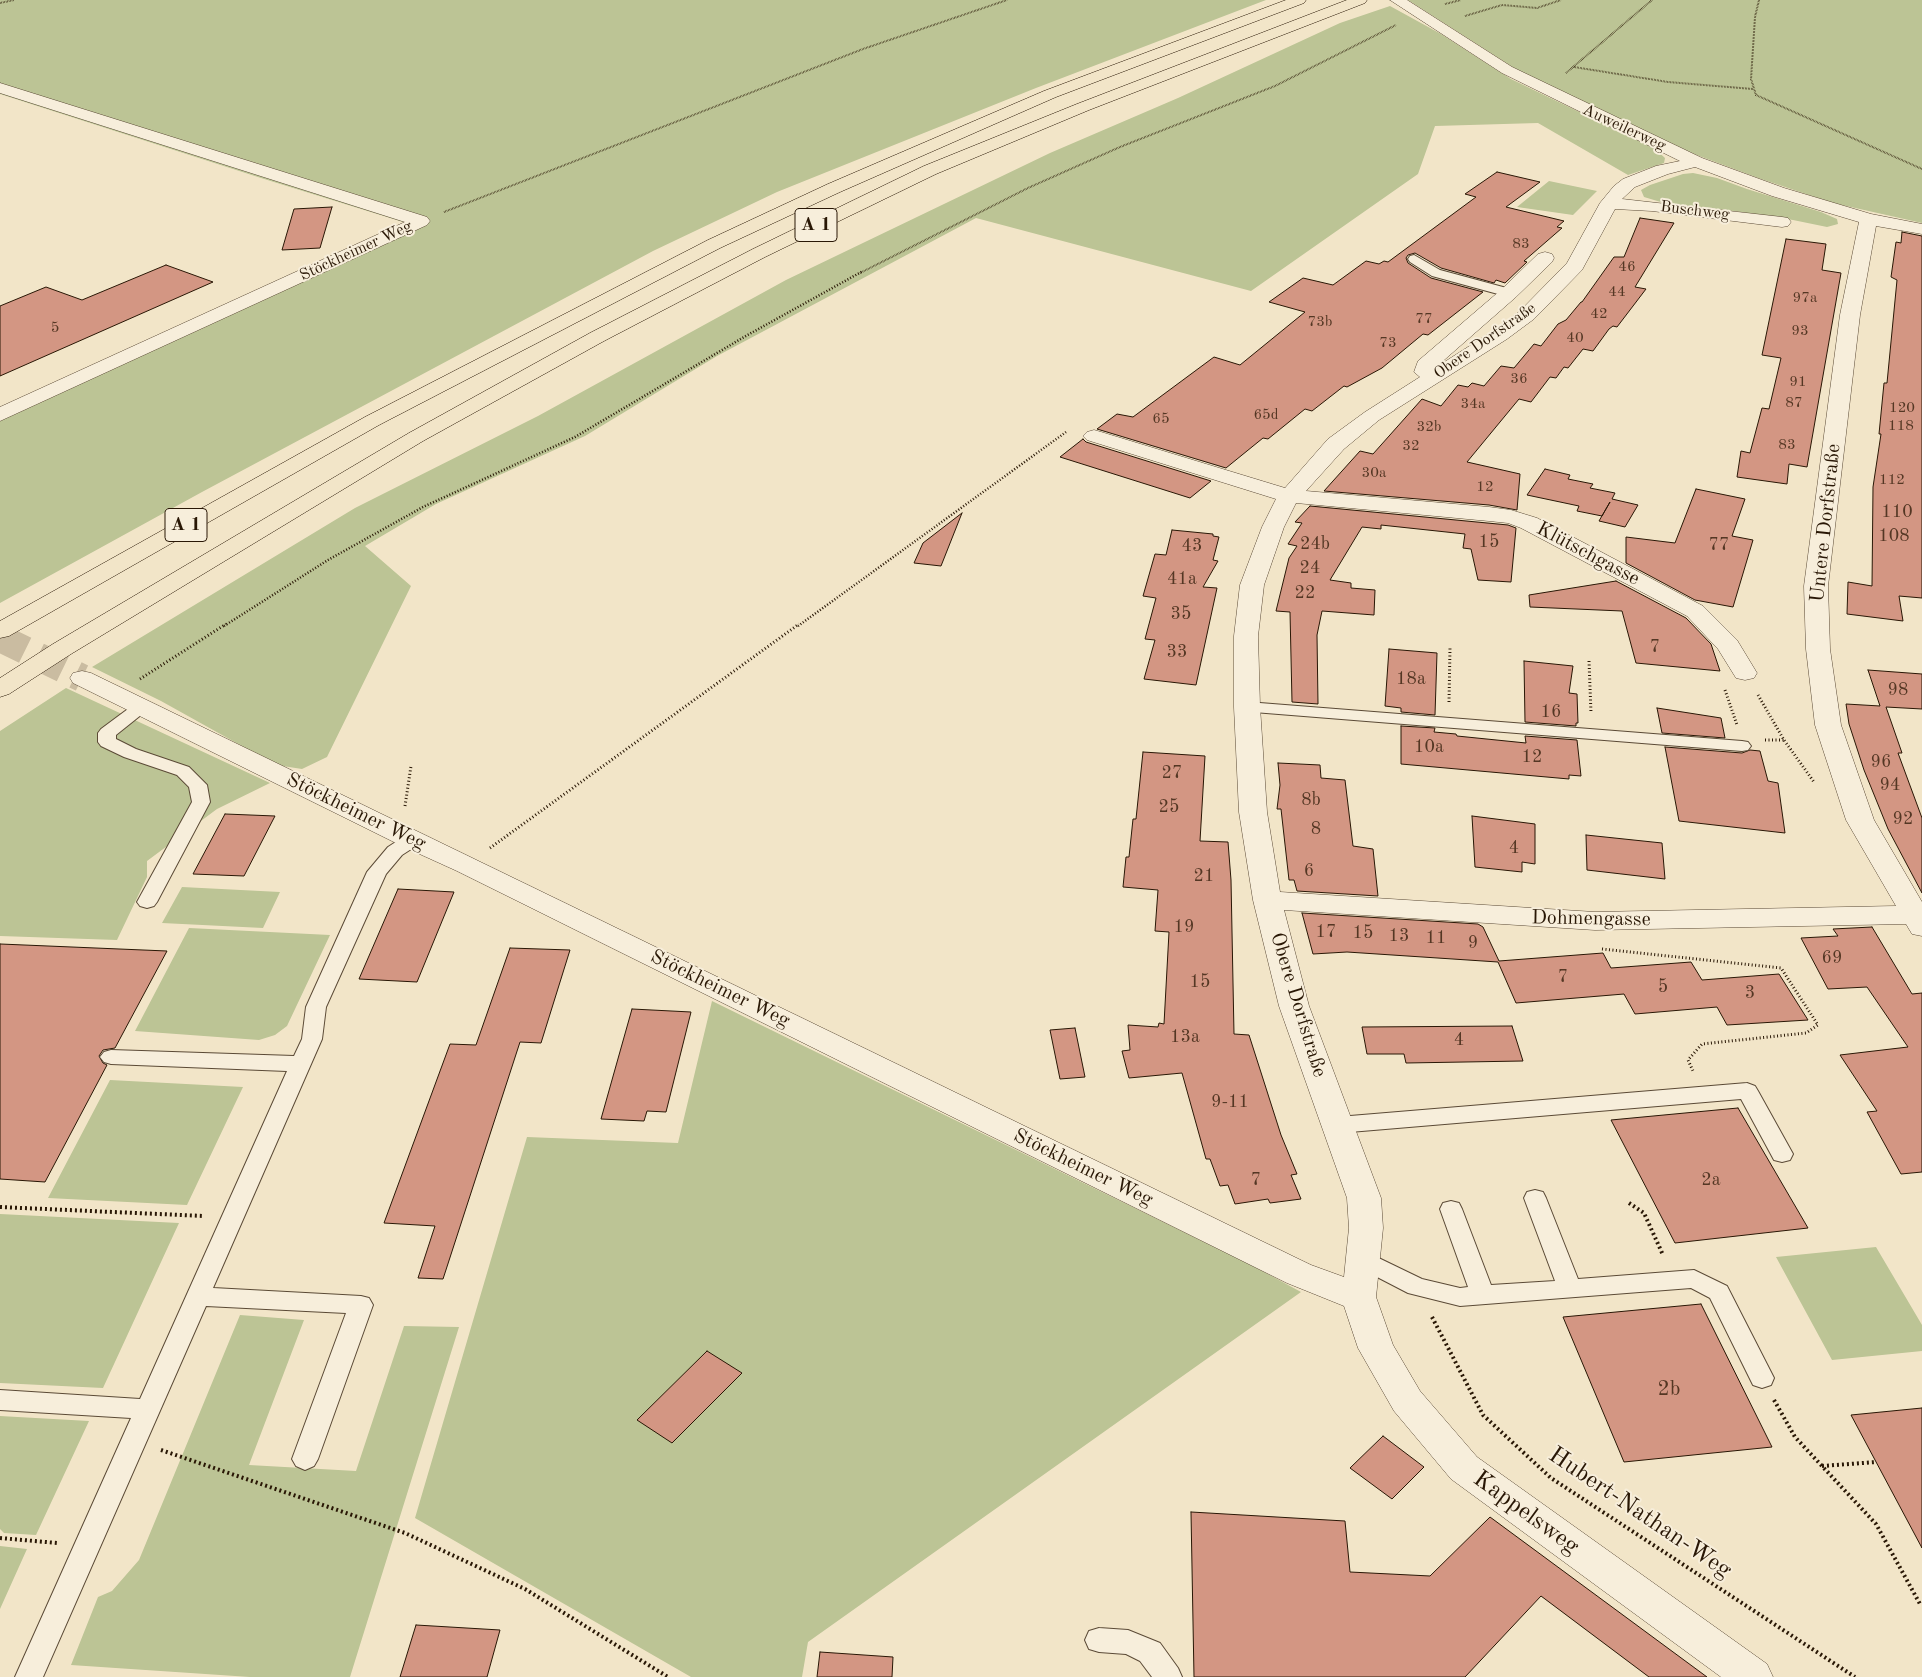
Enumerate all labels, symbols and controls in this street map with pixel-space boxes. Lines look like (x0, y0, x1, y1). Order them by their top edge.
street label: Auweilerweg (1579, 100, 1669, 156)
street label: Buschweg (1659, 197, 1731, 225)
road number: A 1 (795, 208, 837, 242)
street label: Stöckheimer Weg (297, 217, 415, 285)
house number: 83 (1512, 235, 1530, 253)
house number: 46 (1618, 258, 1636, 276)
house number: 44 (1608, 283, 1626, 301)
house number: 97a (1793, 289, 1817, 307)
street label: Obere Dorfstraße (1430, 299, 1540, 383)
house number: 42 (1590, 305, 1608, 323)
house number: 77 (1415, 310, 1433, 328)
house number: 73b (1307, 313, 1333, 331)
house number: 5 (51, 319, 59, 337)
house number: 93 (1791, 322, 1809, 340)
house number: 40 (1566, 329, 1584, 347)
house number: 73 (1379, 334, 1397, 352)
house number: 36 (1510, 370, 1528, 388)
house number: 91 (1789, 373, 1807, 391)
house number: 87 (1785, 394, 1803, 412)
house number: 34a (1461, 395, 1485, 413)
house number: 120 (1889, 399, 1915, 417)
house number: 65d (1253, 406, 1279, 424)
house number: 65 (1152, 410, 1170, 428)
house number: 118 (1888, 417, 1914, 435)
house number: 32b (1416, 418, 1442, 436)
house number: 83 (1778, 436, 1796, 454)
house number: 32 (1402, 437, 1420, 455)
street label: Untere Dorfstraße (1806, 442, 1846, 604)
house number: 30a (1362, 464, 1386, 482)
house number: 112 (1879, 471, 1905, 489)
house number: 12 (1476, 478, 1494, 496)
house number: 110 (1881, 501, 1913, 523)
road number: A 1 (165, 508, 207, 542)
street label: Klütschgasse (1532, 517, 1644, 591)
house number: 108 (1878, 525, 1910, 547)
house number: 15 (1479, 531, 1499, 553)
house number: 24b (1300, 533, 1330, 555)
house number: 77 (1709, 534, 1729, 556)
house number: 43 (1182, 535, 1202, 557)
house number: 24 (1300, 557, 1320, 579)
house number: 41a (1167, 568, 1197, 590)
house number: 22 (1295, 582, 1315, 604)
house number: 35 (1171, 603, 1191, 625)
house number: 7 (1650, 636, 1660, 658)
house number: 33 (1167, 641, 1187, 663)
house number: 18a (1396, 668, 1426, 690)
house number: 98 (1888, 679, 1908, 701)
house number: 16 (1541, 701, 1561, 723)
house number: 10a (1414, 736, 1444, 758)
house number: 12 (1522, 746, 1542, 768)
house number: 96 (1871, 751, 1891, 773)
house number: 27 (1162, 762, 1182, 784)
street label: Stöckheimer Weg (282, 768, 430, 856)
house number: 94 (1880, 774, 1900, 796)
house number: 8b (1301, 789, 1321, 811)
house number: 25 (1159, 796, 1179, 818)
house number: 92 (1893, 808, 1913, 830)
house number: 8 (1311, 818, 1321, 840)
house number: 4 (1509, 837, 1519, 859)
house number: 6 (1304, 860, 1314, 882)
house number: 21 (1194, 865, 1214, 887)
street label: Dohmengasse (1531, 906, 1651, 932)
house number: 19 (1174, 916, 1194, 938)
house number: 17 (1316, 921, 1336, 943)
house number: 15 (1353, 922, 1373, 944)
house number: 13 (1389, 925, 1409, 947)
house number: 11 (1426, 927, 1446, 949)
street label: Obere Dorfstraße (1265, 930, 1331, 1080)
house number: 9 (1468, 932, 1478, 954)
street label: Stöckheimer Weg (646, 945, 794, 1033)
house number: 69 (1822, 947, 1842, 969)
house number: 7 (1558, 966, 1568, 988)
house number: 15 (1190, 971, 1210, 993)
house number: 5 (1658, 976, 1668, 998)
house number: 3 (1745, 982, 1755, 1004)
house number: 13a (1170, 1026, 1200, 1048)
house number: 4 (1454, 1029, 1464, 1051)
house number: 9-11 (1211, 1091, 1249, 1113)
street label: Stöckheimer Weg (1009, 1124, 1157, 1212)
house number: 7 (1251, 1169, 1261, 1191)
house number: 2a (1701, 1169, 1721, 1191)
house number: 2b (1658, 1376, 1680, 1402)
street label: Hubert-Nathan-Weg (1543, 1441, 1737, 1585)
street label: Kappelsweg (1467, 1465, 1585, 1561)

